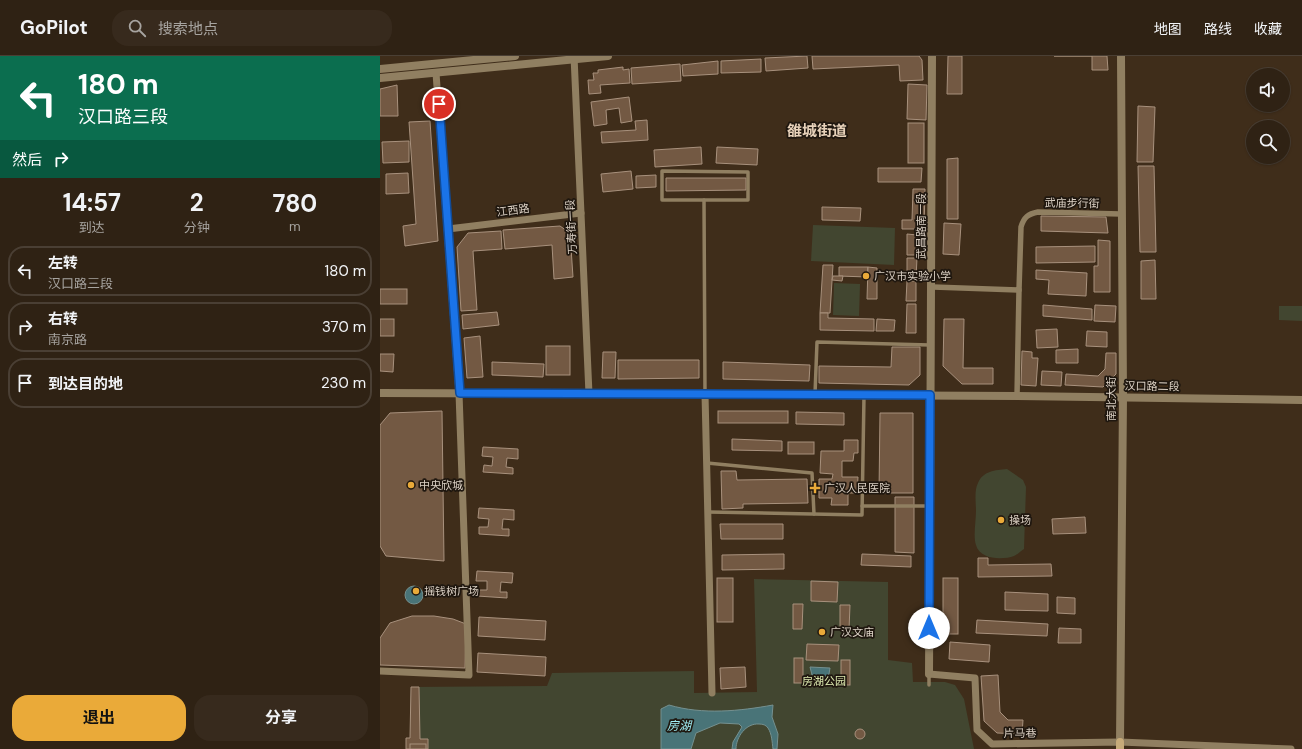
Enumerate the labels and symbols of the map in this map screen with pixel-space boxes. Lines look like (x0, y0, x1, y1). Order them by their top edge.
pin (422, 87, 456, 121)
district label: 雒城街道 (787, 121, 847, 141)
street label: 武昌路南一段 (914, 193, 928, 259)
street label: 武庙步行街 (1044, 196, 1100, 210)
street label: 万寿街一段 (563, 199, 579, 255)
street label: 江西路 (496, 201, 530, 219)
place label: 广汉市实验小学 (874, 269, 951, 283)
marker: 广汉市实验小学 (861, 271, 871, 281)
street label: 南北大街 (1104, 377, 1118, 421)
street label: 汉口路二段 (1124, 379, 1180, 393)
place label: 中央欣城 (419, 478, 463, 492)
marker: 中央欣城 (406, 480, 416, 490)
place label: 广汉人民医院 (824, 481, 890, 495)
marker: 广汉人民医院 (809, 482, 821, 494)
place label: 操场 (1009, 513, 1031, 527)
marker: 操场 (996, 515, 1006, 525)
place label: 摇钱树广场 (424, 584, 479, 598)
marker: 摇钱树广场 (411, 586, 421, 596)
position arrow (908, 607, 950, 649)
place label: 广汉文庙 (830, 625, 874, 639)
marker: 广汉文庙 (817, 627, 827, 637)
park label: 房湖公园 (802, 674, 846, 688)
water label: 房湖 (667, 718, 693, 734)
street label: 片马巷 (1003, 726, 1037, 740)

